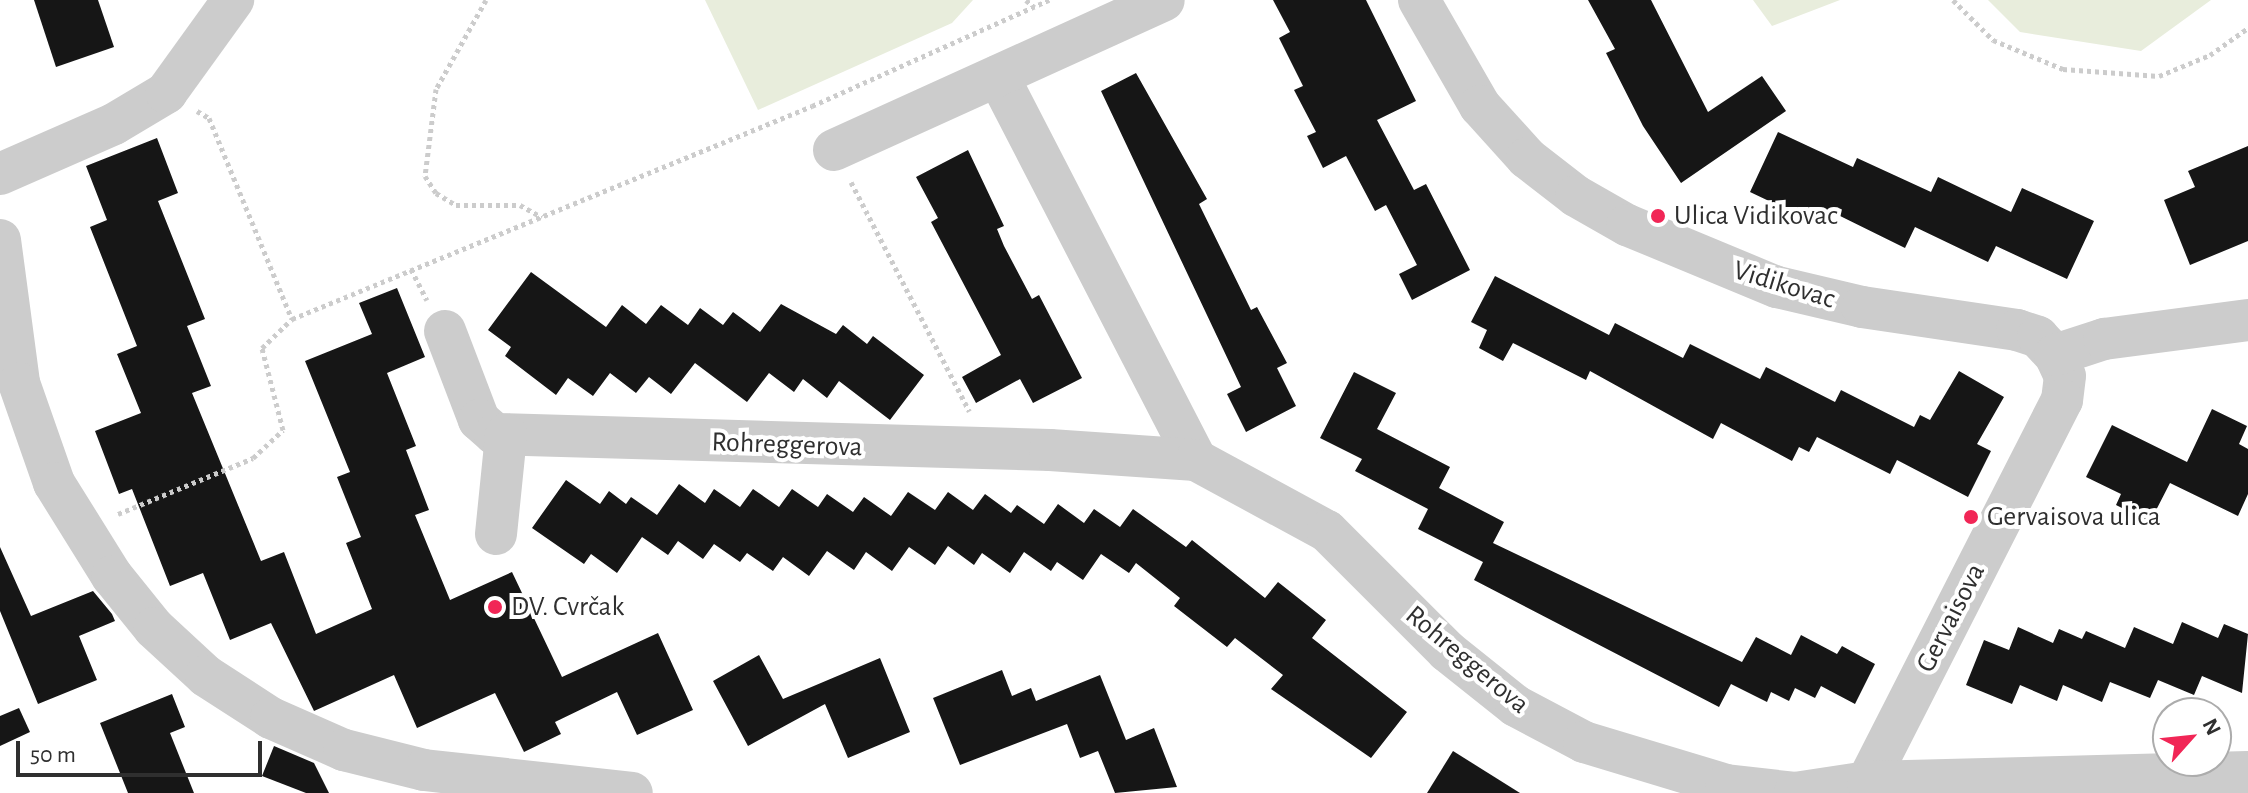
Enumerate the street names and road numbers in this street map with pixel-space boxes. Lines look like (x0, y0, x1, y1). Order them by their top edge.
street label: Vidikovac (1729, 254, 1839, 316)
street label: Rohreggerova (711, 426, 863, 464)
street label: Gervaisova (1909, 558, 1993, 678)
street label: Rohreggerova (1398, 599, 1536, 721)

